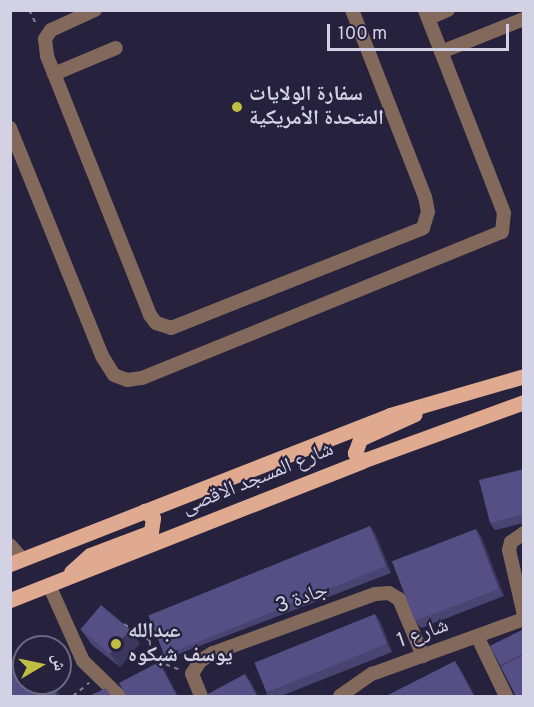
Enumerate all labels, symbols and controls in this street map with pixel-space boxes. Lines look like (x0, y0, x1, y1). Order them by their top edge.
scale bar (330, 12, 512, 50)
text: 100 m (338, 23, 387, 46)
place label: سفارة الولايات المتحدة الأمريكية (249, 82, 384, 132)
marker: سفارة الولايات المتحدة الأمريكية (230, 100, 244, 114)
street label: شارع المسجد الاقصى (179, 437, 337, 521)
street label: جادة 3 (273, 578, 331, 620)
street label: شارع 1 (394, 614, 452, 654)
place label: عبدالله يوسف شبكوه (128, 619, 233, 669)
north arrow (12, 635, 72, 695)
marker: عبدالله يوسف شبكوه (109, 637, 123, 651)
text: ش (47, 653, 69, 672)

